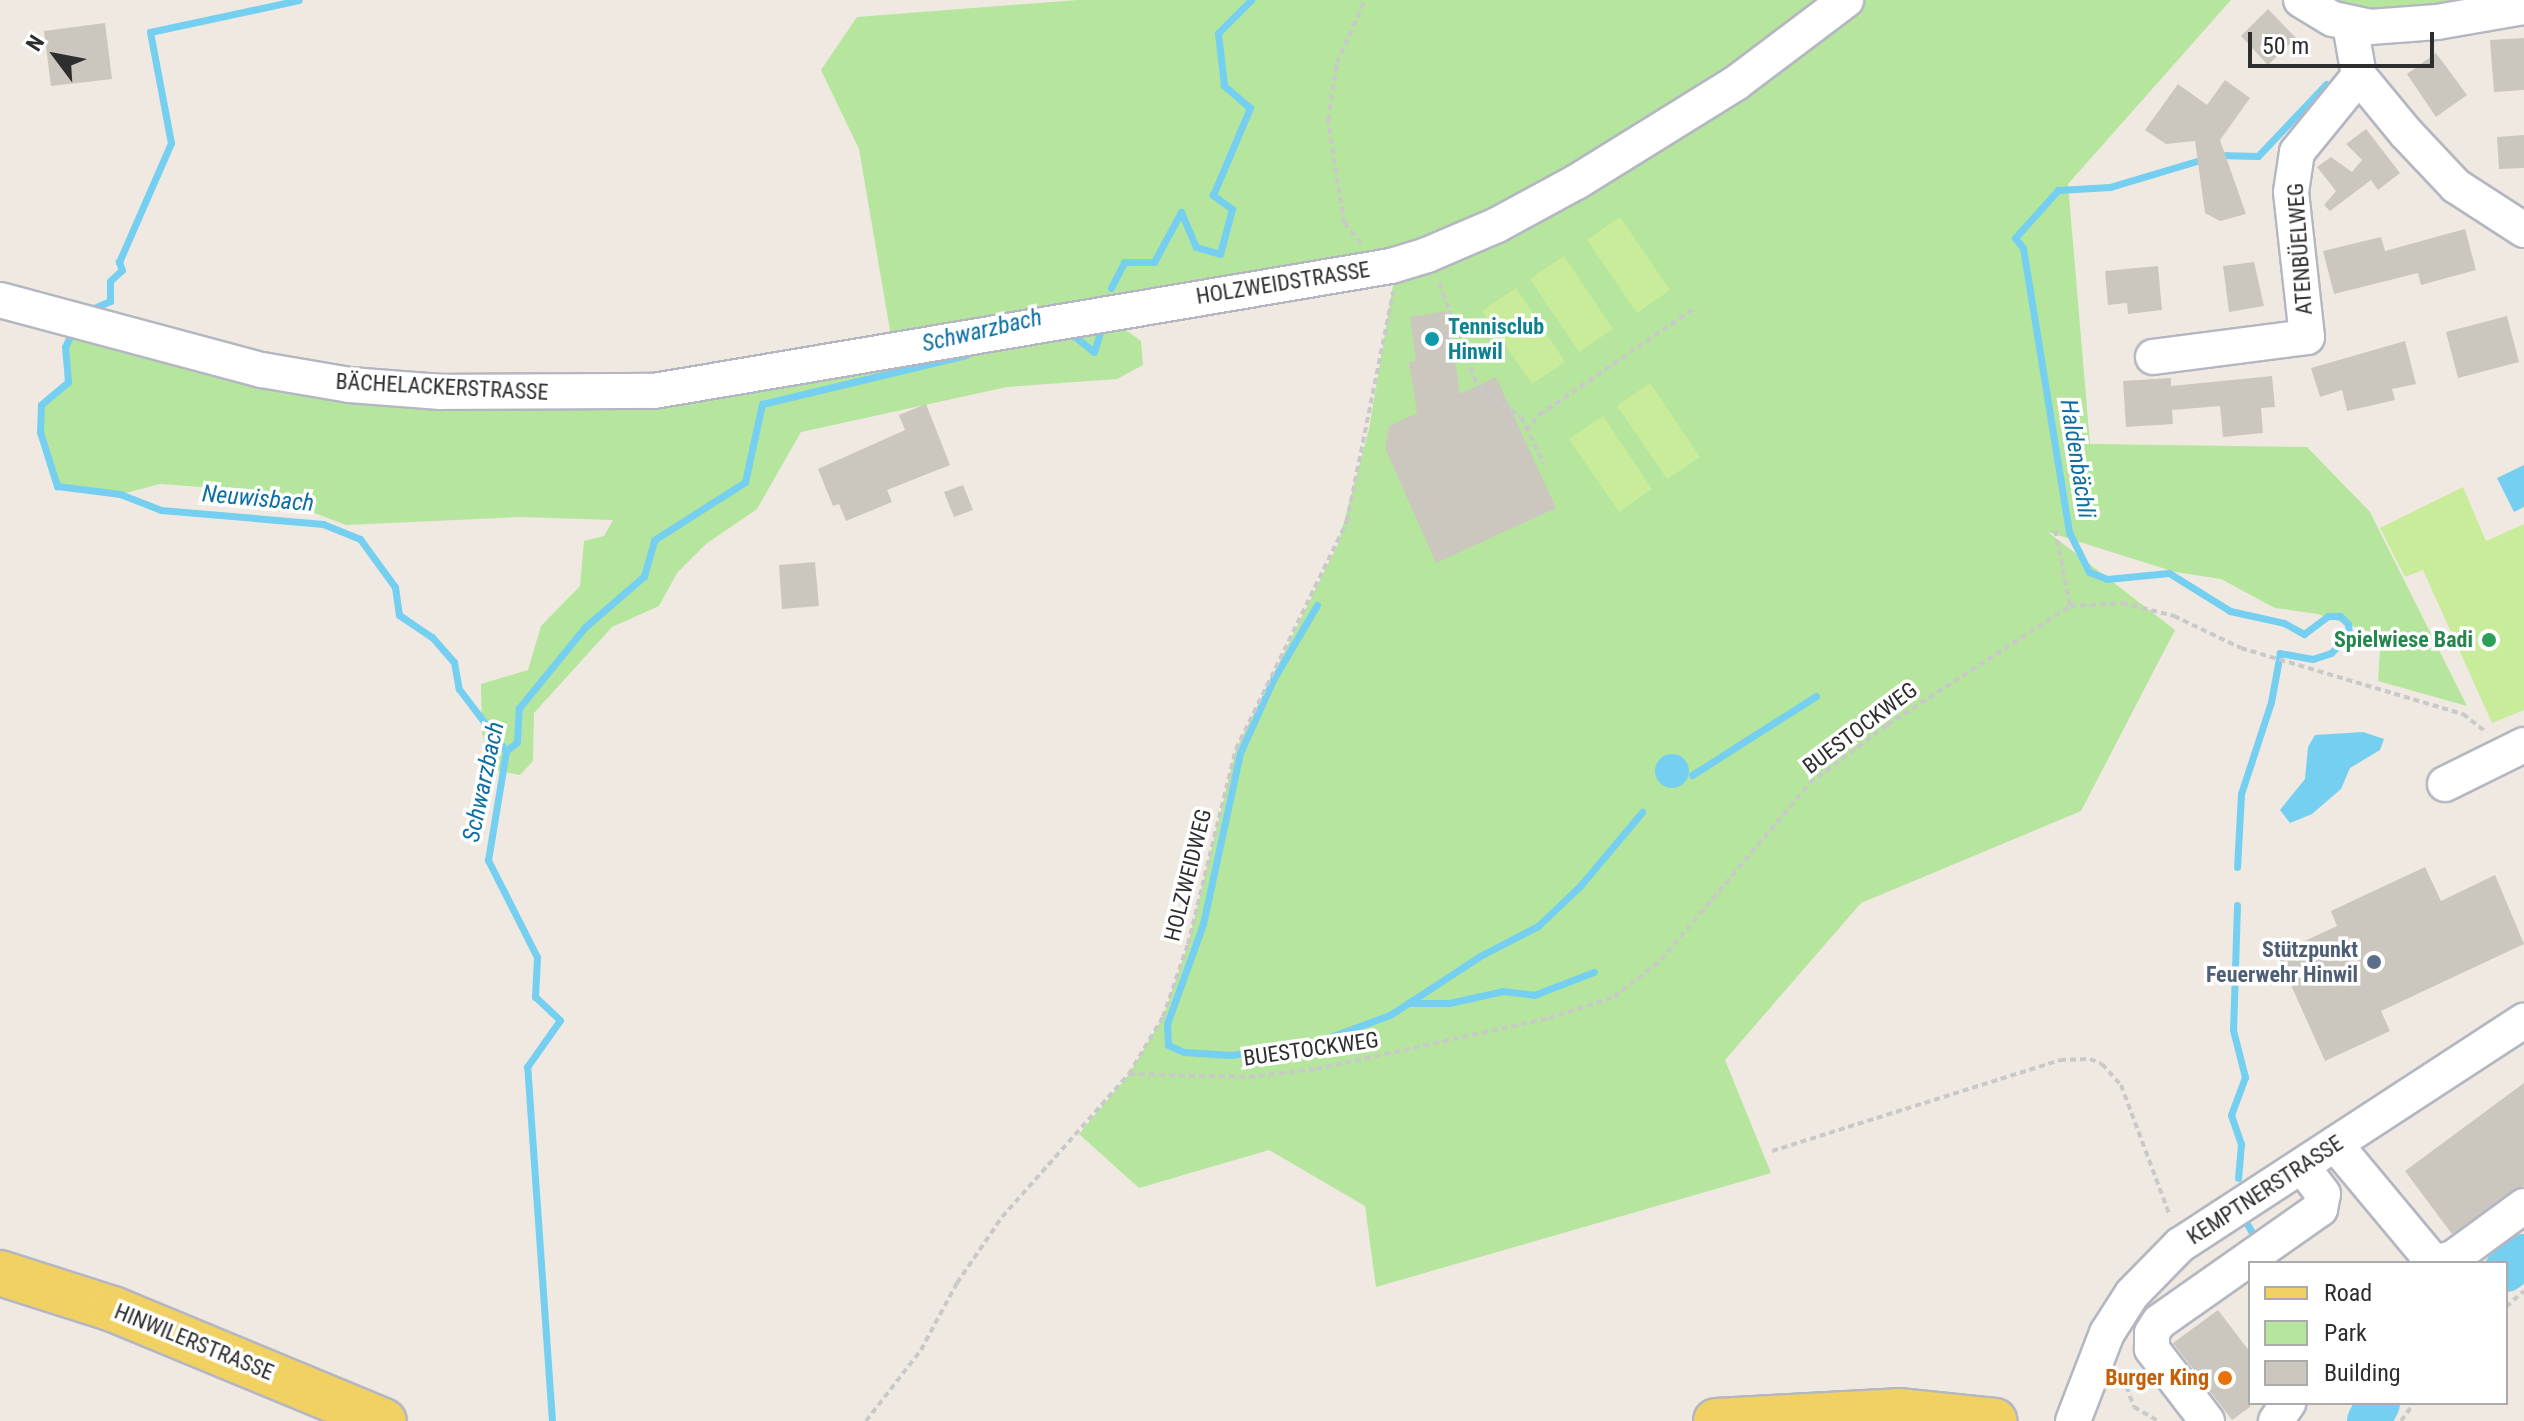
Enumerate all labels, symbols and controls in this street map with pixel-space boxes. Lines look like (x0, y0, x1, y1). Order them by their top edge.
north arrow (16, 16, 96, 96)
scale bar (2252, 16, 2438, 66)
text: N (21, 31, 49, 55)
text: 50 m (2262, 32, 2309, 60)
street label: ATENBÜELWEG (2282, 182, 2318, 316)
street label: HOLZWEIDSTRASSE (1194, 256, 1372, 310)
water label: Schwarzbach (919, 303, 1045, 359)
place label: Tennisclub Hinwil (1448, 313, 1544, 364)
marker: Tennisclub Hinwil (1423, 330, 1441, 348)
street label: BÄCHELACKERSTRASSE (335, 368, 549, 406)
water label: Haldenbächli (2053, 397, 2101, 521)
water label: Neuwisbach (201, 480, 315, 518)
place label: Spielwiese Badi (2334, 627, 2473, 653)
marker: Spielwiese Badi (2480, 631, 2498, 649)
street label: BUESTOCKWEG (1798, 676, 1922, 780)
water label: Schwarzbach (457, 719, 511, 845)
street label: HOLZWEIDWEG (1159, 806, 1217, 944)
place label: Stützpunkt Feuerwehr Hinwil (2206, 936, 2358, 988)
marker: Stützpunkt Feuerwehr Hinwil (2365, 953, 2383, 971)
street label: BUESTOCKWEG (1242, 1026, 1380, 1072)
street label: KEMPTNERSTRASSE (2182, 1130, 2348, 1250)
legend (2248, 1261, 2508, 1405)
text: Road (2324, 1279, 2372, 1307)
street label: HINWILERSTRASSE (111, 1298, 277, 1386)
text: Park (2324, 1319, 2367, 1347)
text: Building (2324, 1359, 2401, 1387)
place label: Burger King (2105, 1365, 2209, 1391)
marker: Burger King (2216, 1369, 2234, 1387)

